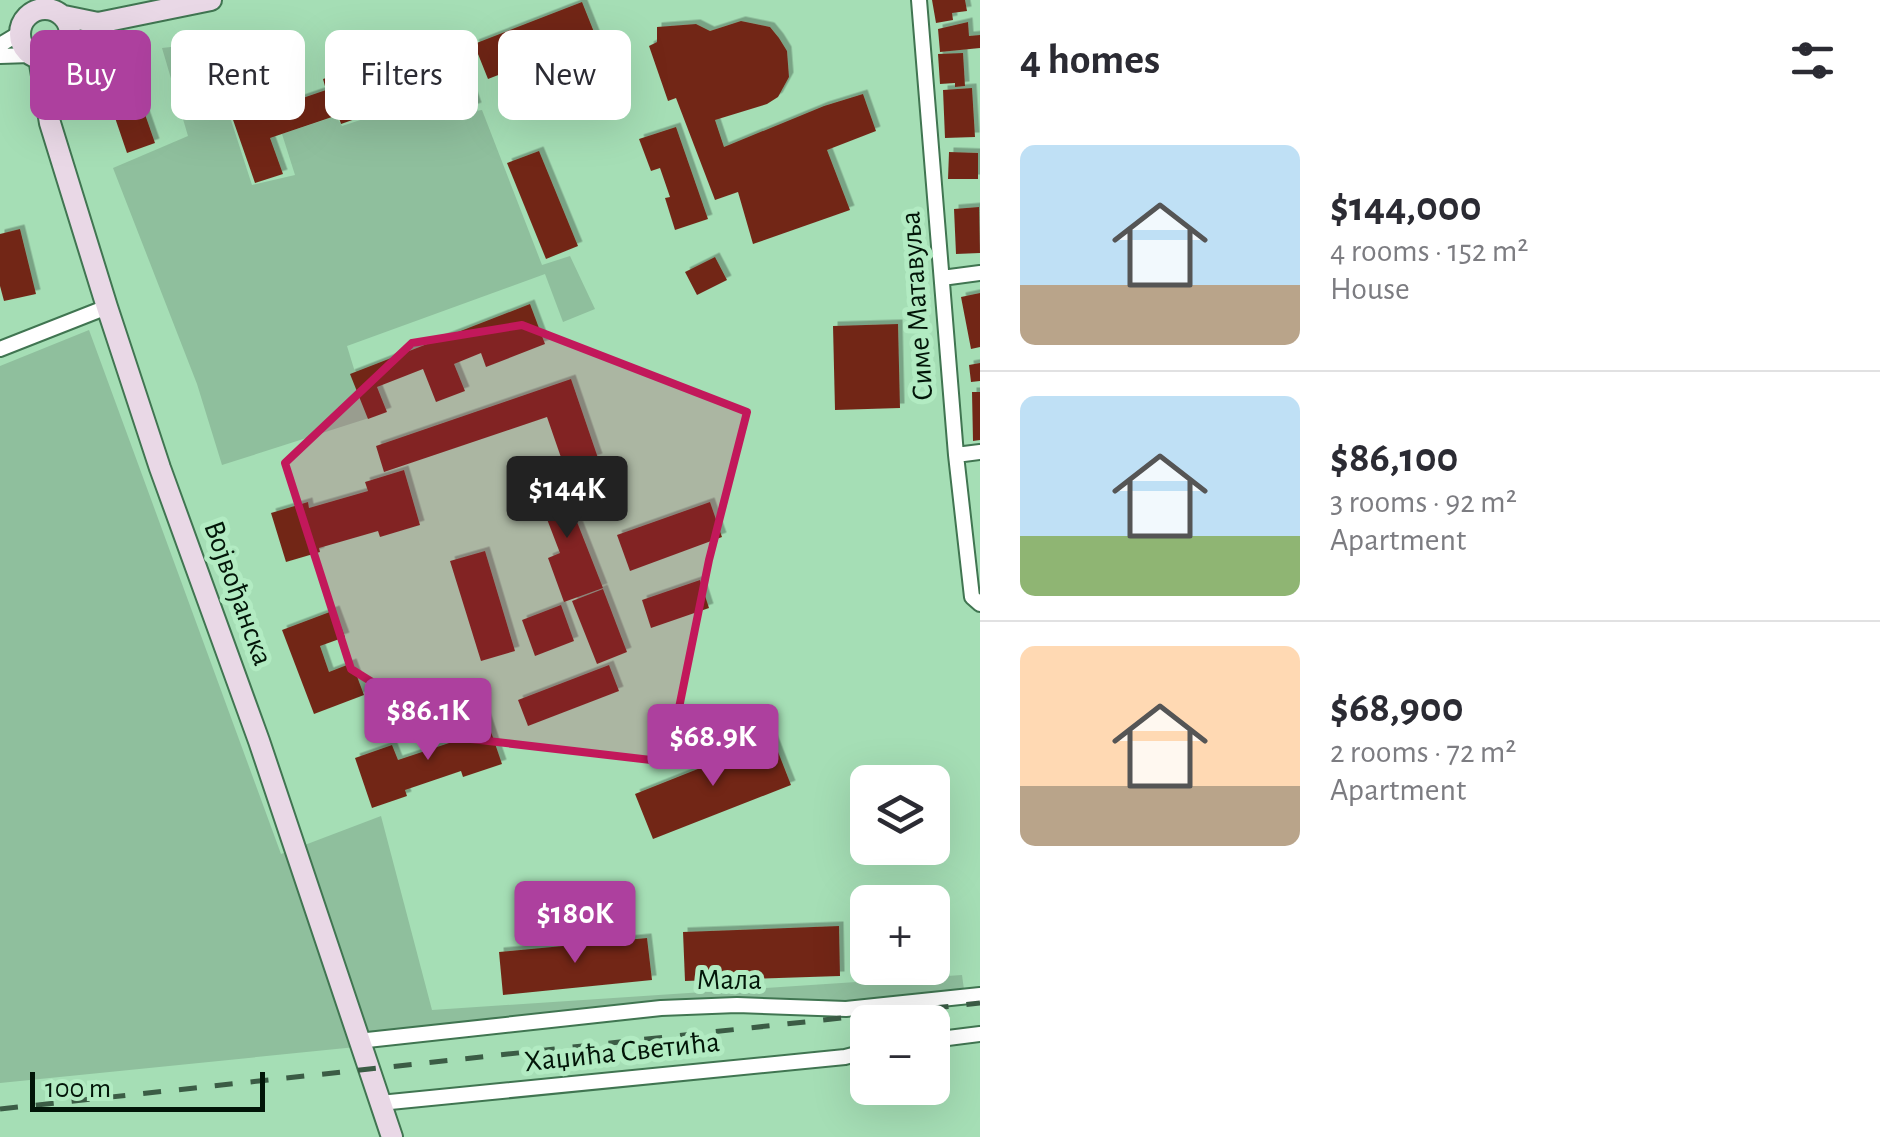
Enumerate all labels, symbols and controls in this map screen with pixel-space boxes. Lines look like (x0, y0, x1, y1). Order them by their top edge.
chip: Buy (30, 30, 151, 120)
chip: Rent (171, 30, 305, 120)
chip: Filters (325, 30, 478, 120)
chip: New (498, 30, 631, 120)
icon: filters (1785, 33, 1840, 88)
text: 4 homes (1020, 39, 1160, 81)
icon: home (1100, 185, 1220, 305)
text: $144,000 (1330, 186, 1482, 228)
street label: Симе Матавуља (895, 210, 939, 402)
text: 4 rooms · 152 m² (1330, 235, 1528, 267)
text: House (1330, 273, 1410, 305)
icon: home (1100, 436, 1220, 556)
text: $86,100 (1330, 437, 1458, 479)
pin: $144K (497, 456, 637, 541)
text: $144K (529, 472, 605, 504)
text: 3 rooms · 92 m² (1330, 486, 1517, 518)
street label: Војвођанска (198, 517, 278, 669)
text: Apartment (1330, 524, 1466, 556)
pin: $86.1K (347, 678, 509, 763)
icon: home (1100, 686, 1220, 806)
text: $68,900 (1330, 687, 1464, 729)
text: $86.1K (386, 694, 470, 726)
pin: $68.9K (632, 704, 794, 789)
text: $68.9K (669, 720, 757, 752)
text: 2 rooms · 72 m² (1330, 736, 1517, 768)
map controls (850, 765, 950, 1105)
button: layers (850, 765, 950, 865)
text: Apartment (1330, 774, 1466, 806)
pin: $180K (505, 881, 645, 966)
button: + (850, 885, 950, 985)
text: $180K (536, 897, 614, 929)
street label: Мала (696, 965, 762, 995)
button: − (850, 1005, 950, 1105)
street label: Хаџића Светића (523, 1027, 721, 1077)
scale bar (30, 1067, 265, 1112)
text: 100 m (45, 1075, 111, 1103)

